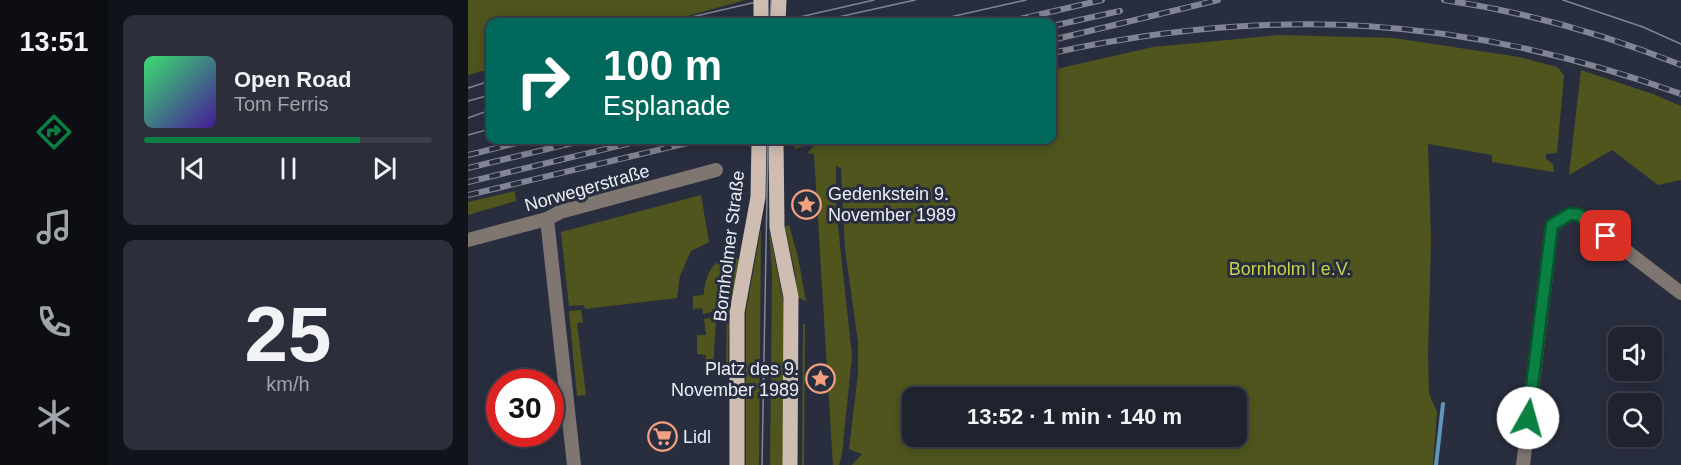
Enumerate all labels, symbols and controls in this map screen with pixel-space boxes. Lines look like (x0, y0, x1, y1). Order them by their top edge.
text: 13:51 (19, 27, 89, 57)
icon: right (504, 42, 582, 120)
text: 100 m (603, 42, 722, 89)
text: Open Road (234, 67, 351, 92)
text: Esplanade (603, 91, 731, 121)
text: Tom Ferris (234, 93, 328, 115)
icon: directions (33, 111, 75, 153)
icon: previous (176, 152, 209, 185)
icon: pause (272, 152, 305, 185)
icon: next (368, 152, 401, 185)
street label: Norwegerstraße (522, 161, 652, 215)
street label: Bornholmer Straße (710, 169, 748, 323)
place label: Gedenkstein 9. November 1989 (828, 184, 956, 225)
place icon: Gedenkstein 9. November 1989 (791, 188, 823, 220)
icon: music (33, 206, 75, 248)
pin (1580, 210, 1631, 261)
icon: arrive (1589, 219, 1622, 252)
park label: Bornholm I e.V. (1229, 259, 1351, 279)
text: 25 (245, 290, 331, 378)
icon: phone (33, 301, 75, 343)
map controls (1608, 327, 1662, 447)
button: sound (1608, 327, 1662, 381)
place label: Platz des 9. November 1989 (671, 359, 799, 400)
place icon: Platz des 9. November 1989 (804, 363, 836, 395)
speed limit sign: 30 (486, 369, 564, 447)
text: km/h (266, 373, 310, 395)
position arrow (1496, 386, 1560, 450)
button: search (1608, 393, 1662, 447)
icon: climate (33, 396, 75, 438)
text: 13:52 · 1 min · 140 m (967, 404, 1182, 429)
supermarket icon: Lidl (646, 421, 678, 453)
place label: Lidl (683, 427, 711, 447)

